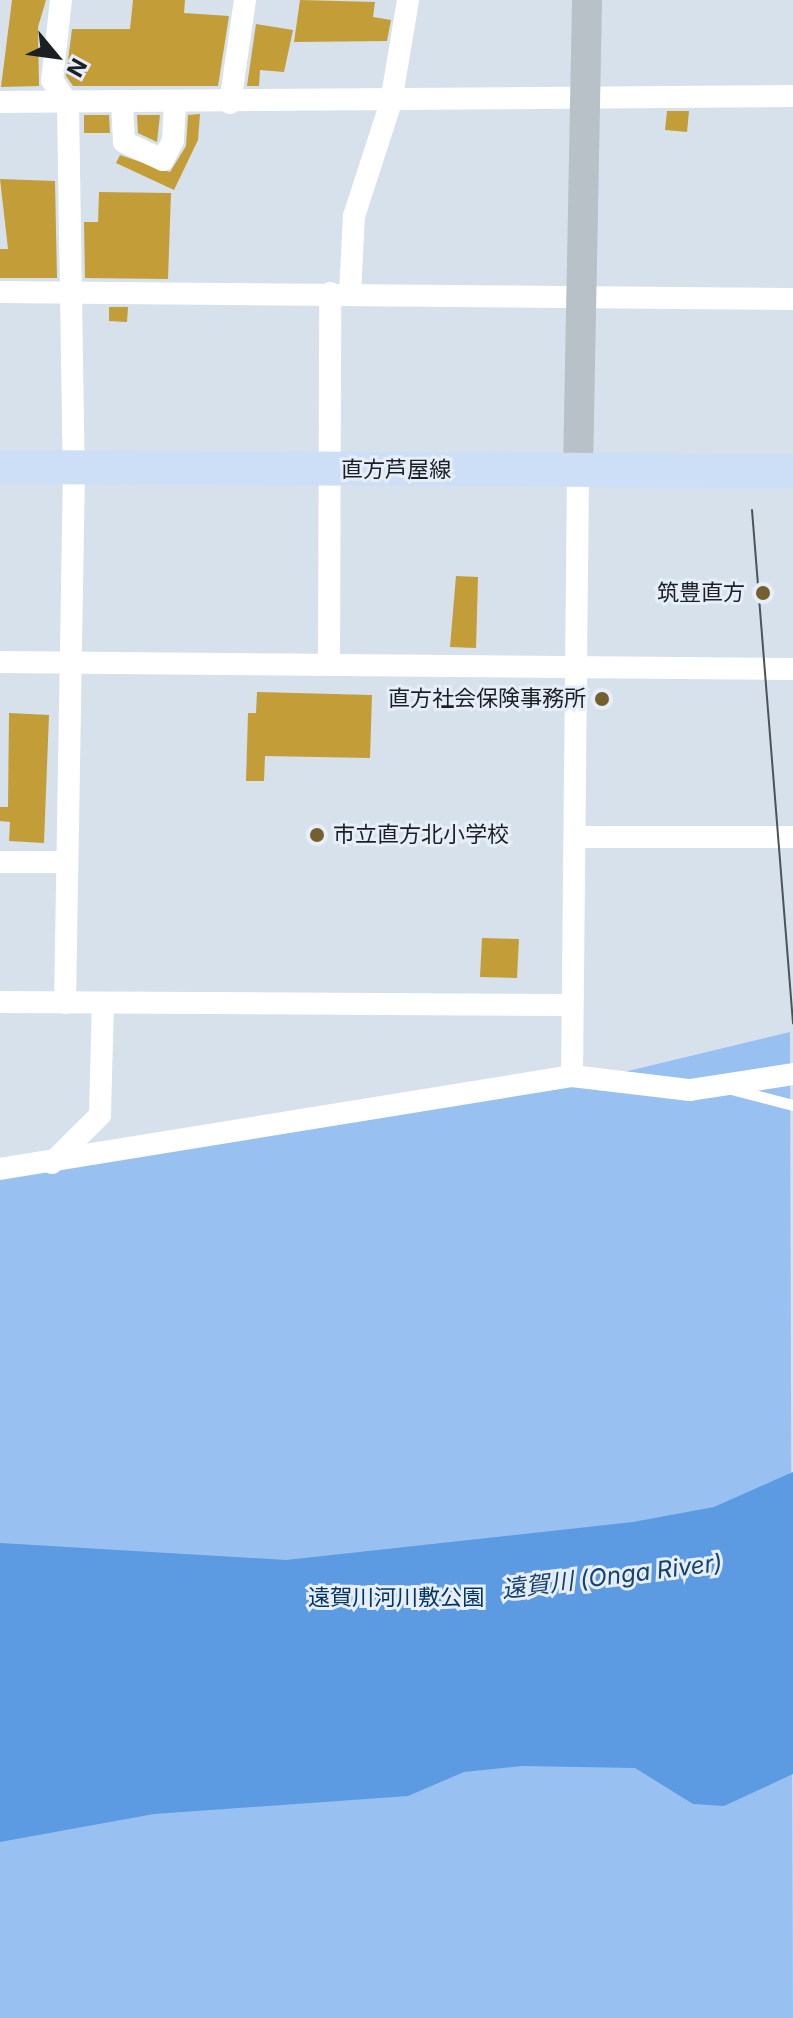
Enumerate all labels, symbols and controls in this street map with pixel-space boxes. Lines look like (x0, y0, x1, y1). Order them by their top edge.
north arrow (16, 16, 96, 96)
text: N (62, 54, 92, 81)
street label: 直方芦屋線 (341, 457, 451, 483)
place label: 筑豊直方 (657, 580, 745, 606)
marker: 筑豊直方 (752, 582, 774, 604)
place label: 直方社会保険事務所 (388, 686, 586, 712)
marker: 直方社会保険事務所 (593, 690, 611, 708)
place label: 市立直方北小学校 (333, 822, 509, 848)
marker: 市立直方北小学校 (308, 826, 326, 844)
water label: 遠賀川 (Onga River) (500, 1548, 724, 1604)
park label: 遠賀川河川敷公園 (308, 1585, 484, 1611)

